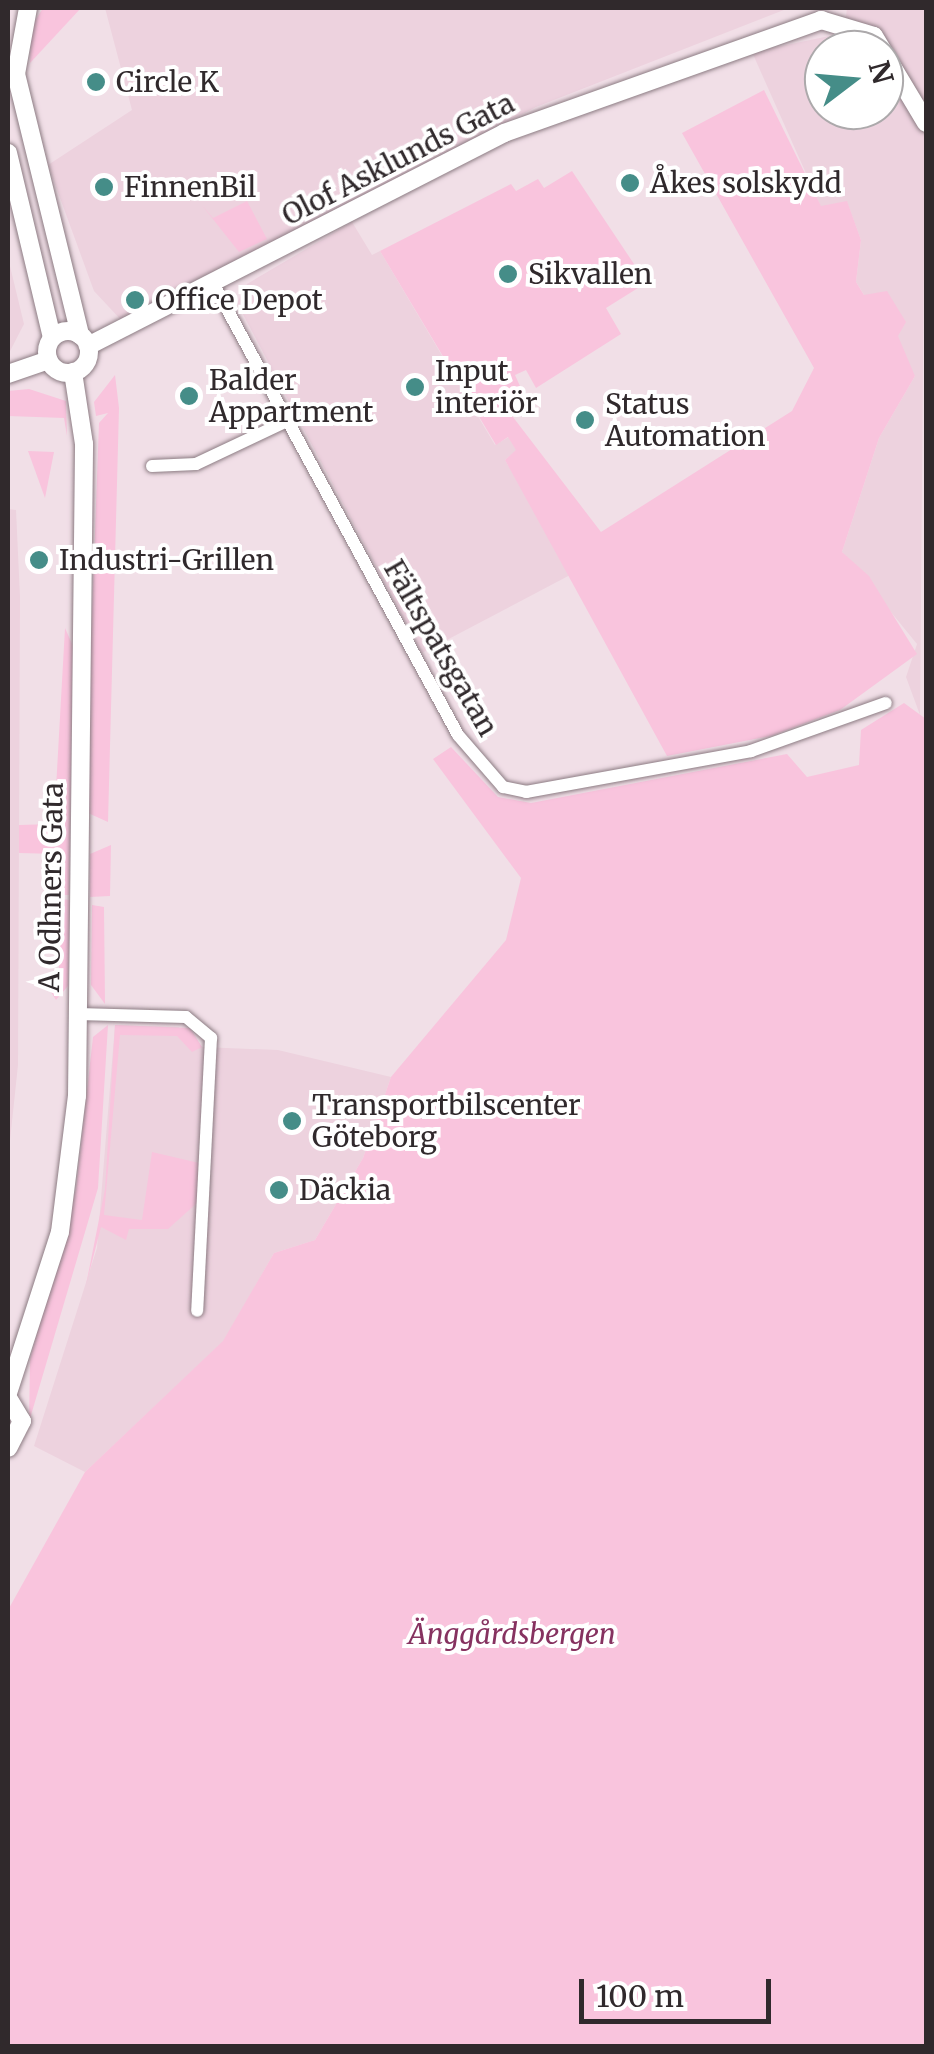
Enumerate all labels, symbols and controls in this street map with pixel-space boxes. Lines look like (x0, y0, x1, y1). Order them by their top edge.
north arrow (804, 30, 904, 130)
text: N (861, 57, 901, 88)
place label: Circle K (116, 65, 219, 99)
marker: Circle K (85, 71, 107, 93)
street label: Olof Asklunds Gata (276, 86, 520, 232)
place label: Åkes solskydd (650, 166, 842, 200)
place label: FinnenBil (124, 170, 256, 204)
marker: Åkes solskydd (619, 172, 641, 194)
marker: FinnenBil (93, 176, 115, 198)
place label: Sikvallen (528, 257, 652, 291)
marker: Sikvallen (497, 263, 519, 285)
place label: Office Depot (155, 283, 323, 317)
marker: Office Depot (124, 289, 146, 311)
place label: Input interiör (435, 354, 537, 420)
place label: Balder Appartment (209, 363, 373, 429)
marker: Input interiör (404, 376, 426, 398)
marker: Balder Appartment (178, 385, 200, 407)
place label: Status Automation (605, 387, 766, 453)
marker: Status Automation (574, 409, 596, 431)
place label: Industri-Grillen (59, 543, 274, 577)
marker: Industri-Grillen (28, 549, 50, 571)
street label: Fältspatsgatan (377, 554, 505, 742)
street label: A Odhners Gata (32, 782, 70, 992)
place label: Transportbilscenter Göteborg (312, 1088, 581, 1154)
marker: Transportbilscenter Göteborg (281, 1110, 303, 1132)
place label: Däckia (299, 1173, 391, 1207)
marker: Däckia (268, 1179, 290, 1201)
park label: Änggårdsbergen (408, 1617, 616, 1651)
scale bar (584, 1959, 776, 2021)
text: 100 m (596, 1977, 684, 2015)

